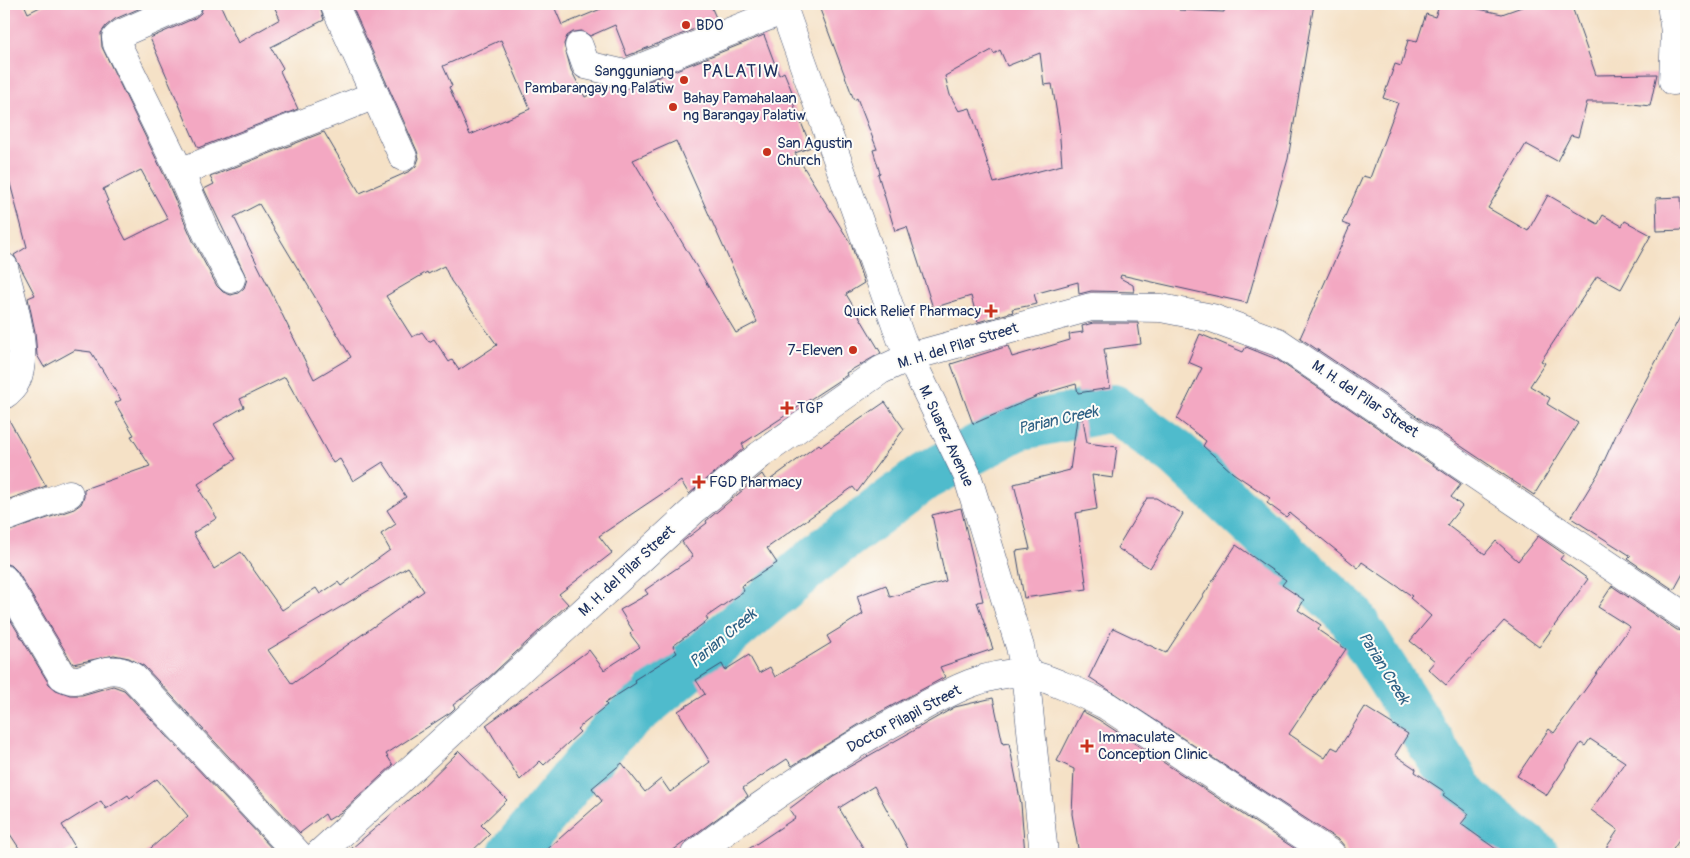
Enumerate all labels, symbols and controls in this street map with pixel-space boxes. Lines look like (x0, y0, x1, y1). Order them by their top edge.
place label: BDO (696, 16, 723, 35)
marker: BDO (680, 19, 692, 31)
district label: PALATIW (702, 60, 780, 83)
place label: Sangguniang Pambarangay ng Palatiw (524, 62, 674, 98)
marker: Sangguniang Pambarangay ng Palatiw (678, 74, 690, 86)
place label: Bahay Pamahalaan ng Barangay Palatiw (683, 89, 806, 125)
marker: Bahay Pamahalaan ng Barangay Palatiw (667, 101, 679, 113)
place label: San Agustin Church (777, 134, 853, 170)
marker: San Agustin Church (761, 146, 773, 158)
place label: Quick Relief Pharmacy (843, 302, 982, 321)
marker: Quick Relief Pharmacy (985, 305, 997, 317)
street label: M. H. del Pilar Street (895, 318, 1021, 373)
place label: 7-Eleven (788, 341, 843, 360)
marker: 7-Eleven (847, 344, 859, 356)
street label: M. H. del Pilar Street (1308, 356, 1423, 442)
street label: M. Suarez Avenue (914, 382, 978, 490)
place label: TGP (797, 399, 824, 418)
water label: Parian Creek (1016, 401, 1101, 439)
marker: TGP (781, 402, 793, 414)
place label: FGD Pharmacy (709, 473, 803, 492)
marker: FGD Pharmacy (693, 476, 705, 488)
street label: M. H. del Pilar Street (575, 521, 680, 621)
water label: Parian Creek (685, 603, 762, 672)
water label: Parian Creek (1354, 628, 1415, 709)
street label: Doctor Pilapil Street (844, 680, 965, 757)
place label: Immaculate Conception Clinic (1098, 728, 1209, 764)
marker: Immaculate Conception Clinic (1080, 739, 1094, 753)

